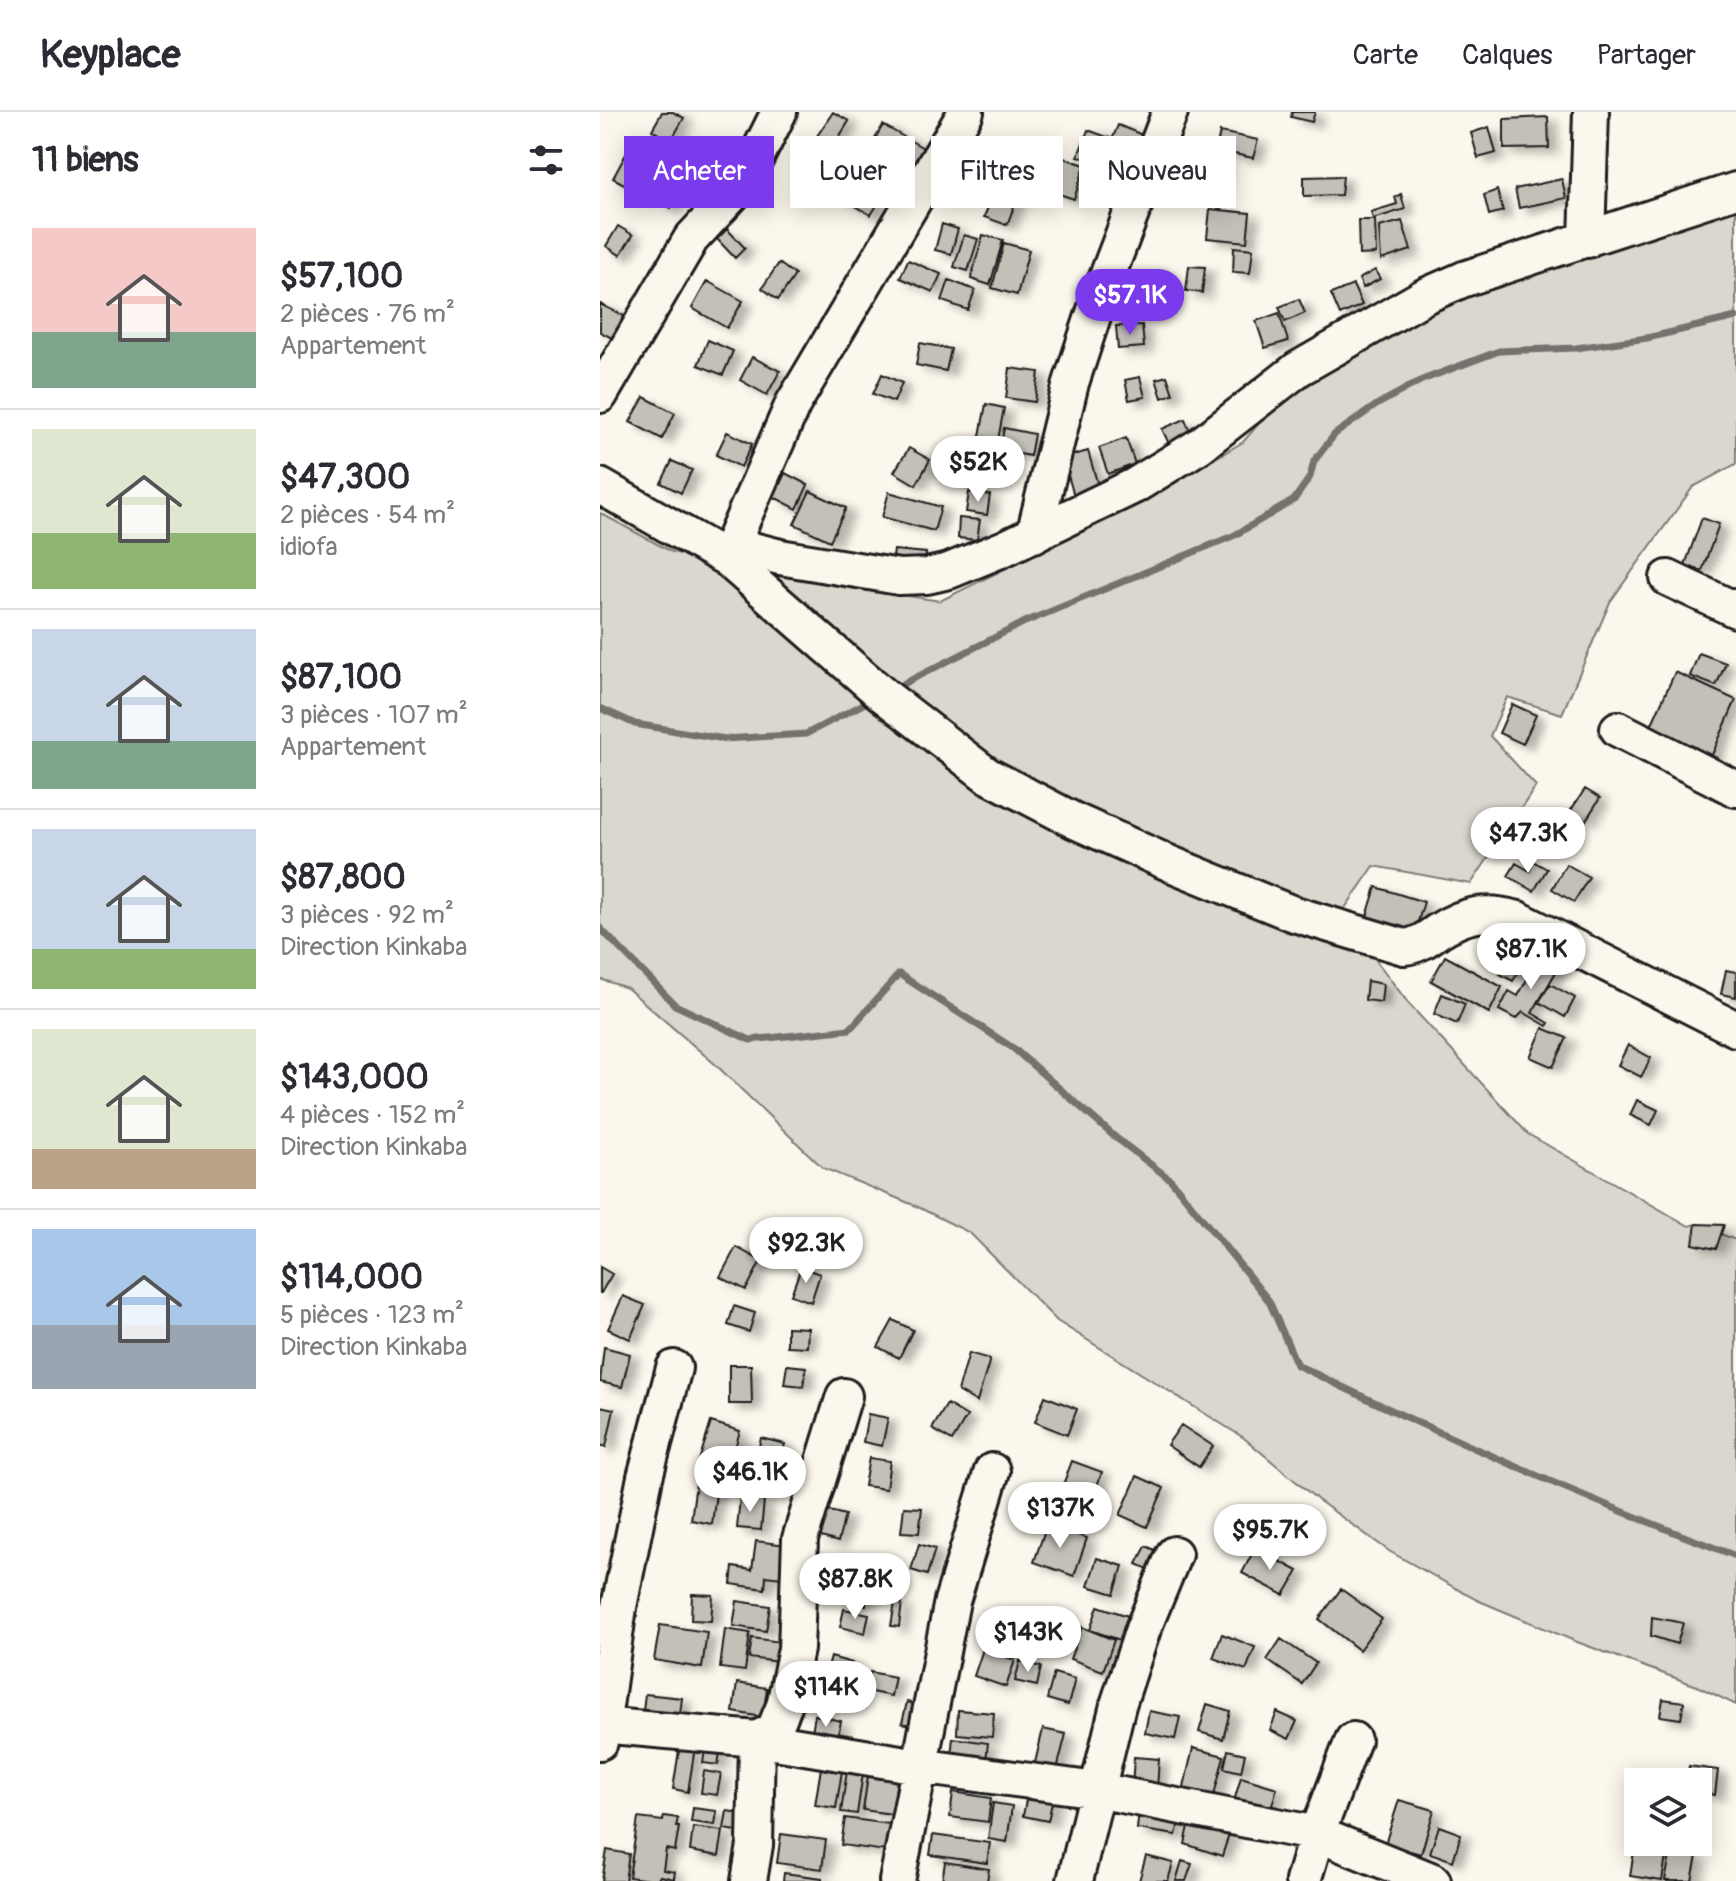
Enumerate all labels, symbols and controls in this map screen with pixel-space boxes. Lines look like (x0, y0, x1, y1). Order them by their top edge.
text: Keyplace (40, 31, 181, 79)
text: Carte (1353, 38, 1418, 73)
text: Calques (1462, 38, 1552, 73)
text: Partager (1596, 38, 1696, 73)
chip: Acheter (624, 136, 774, 208)
chip: Louer (790, 136, 915, 208)
chip: Filtres (931, 136, 1063, 208)
chip: Nouveau (1079, 136, 1236, 208)
icon: filters (524, 138, 568, 182)
text: 11 biens (32, 139, 139, 182)
text: $57,100 (280, 255, 403, 298)
icon: home (96, 260, 192, 356)
pin: $57.1K (1065, 269, 1195, 337)
text: $57.1K (1093, 279, 1167, 311)
text: 2 pièces · 76 m² (280, 298, 455, 330)
text: Appartement (280, 330, 426, 362)
pin: $52K (931, 436, 1025, 504)
text: $52K (949, 446, 1007, 478)
text: $47,300 (280, 456, 410, 499)
icon: home (96, 461, 192, 557)
text: 2 pièces · 54 m² (280, 499, 455, 531)
text: idiofa (280, 531, 338, 563)
text: $87,100 (280, 656, 402, 699)
icon: home (96, 661, 192, 757)
text: 3 pièces · 107 m² (280, 699, 468, 731)
text: Appartement (280, 731, 426, 763)
pin: $47.3K (1463, 807, 1593, 875)
text: $47.3K (1489, 817, 1567, 849)
text: $87,800 (280, 856, 406, 899)
icon: home (96, 861, 192, 957)
text: 3 pièces · 92 m² (280, 899, 454, 931)
pin: $87.1K (1466, 923, 1596, 991)
text: Direction Kinkaba (280, 931, 467, 963)
text: $87.1K (1495, 933, 1567, 965)
text: $143,000 (280, 1056, 429, 1099)
icon: home (96, 1061, 192, 1157)
text: 4 pièces · 152 m² (280, 1099, 465, 1131)
text: Direction Kinkaba (280, 1131, 467, 1163)
pin: $92.3K (741, 1217, 871, 1285)
text: $92.3K (767, 1227, 845, 1259)
text: $114,000 (280, 1256, 423, 1299)
icon: home (96, 1261, 192, 1357)
text: 5 pièces · 123 m² (280, 1299, 464, 1331)
text: Direction Kinkaba (280, 1331, 467, 1363)
pin: $46.1K (685, 1446, 815, 1514)
text: $46.1K (712, 1456, 788, 1488)
pin: $137K (1004, 1482, 1116, 1550)
text: $137K (1026, 1492, 1094, 1524)
pin: $95.7K (1205, 1504, 1335, 1572)
text: $95.7K (1232, 1514, 1308, 1546)
pin: $87.8K (790, 1553, 920, 1621)
text: $87.8K (817, 1563, 893, 1595)
pin: $143K (972, 1606, 1084, 1674)
text: $143K (993, 1616, 1063, 1648)
pin: $114K (770, 1661, 882, 1729)
text: $114K (793, 1671, 859, 1703)
map controls (1624, 1768, 1712, 1856)
button: layers (1624, 1768, 1712, 1856)

